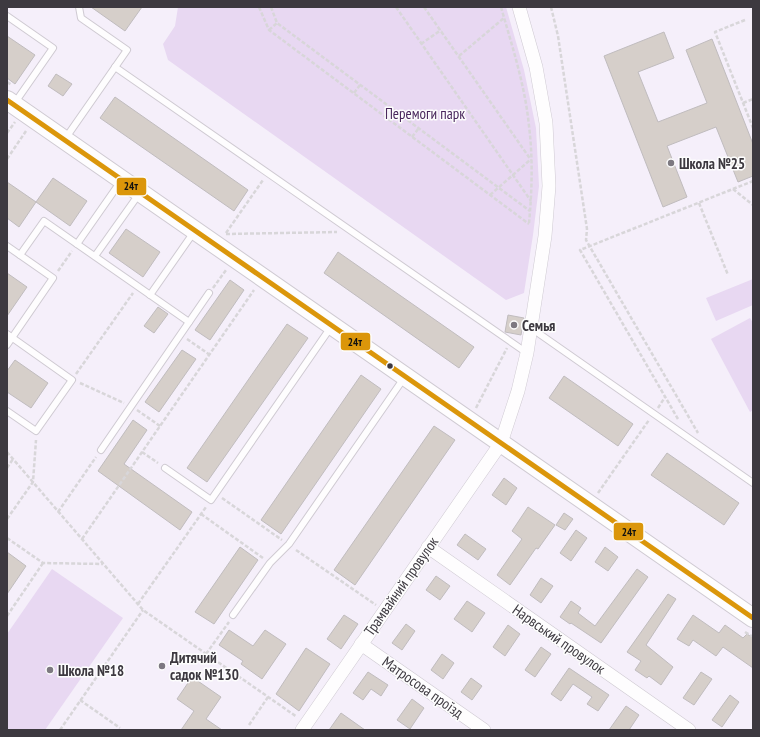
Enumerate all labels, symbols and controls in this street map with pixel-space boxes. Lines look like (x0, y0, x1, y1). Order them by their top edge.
park label: Перемоги парк (385, 104, 465, 123)
place label: Школа №25 (679, 154, 745, 173)
marker: Школа №25 (666, 158, 676, 168)
line badge: 24т (116, 177, 147, 196)
text: 24т (124, 179, 138, 193)
place label: Семья (522, 316, 555, 335)
marker: Семья (509, 320, 519, 330)
line badge: 24т (340, 332, 371, 351)
text: 24т (348, 335, 362, 349)
unlabelled marker (385, 361, 395, 371)
line badge: 24т (613, 522, 644, 541)
text: 24т (622, 525, 636, 539)
street label: Трамвайний провулок (360, 533, 442, 639)
street label: Нарвський провулок (509, 600, 609, 678)
place label: Дитячий садок №130 (170, 648, 239, 684)
street label: Матросова проїзд (379, 652, 468, 722)
place label: Школа №18 (58, 661, 124, 680)
marker: Дитячий садок №130 (157, 661, 167, 671)
marker: Школа №18 (45, 665, 55, 675)

